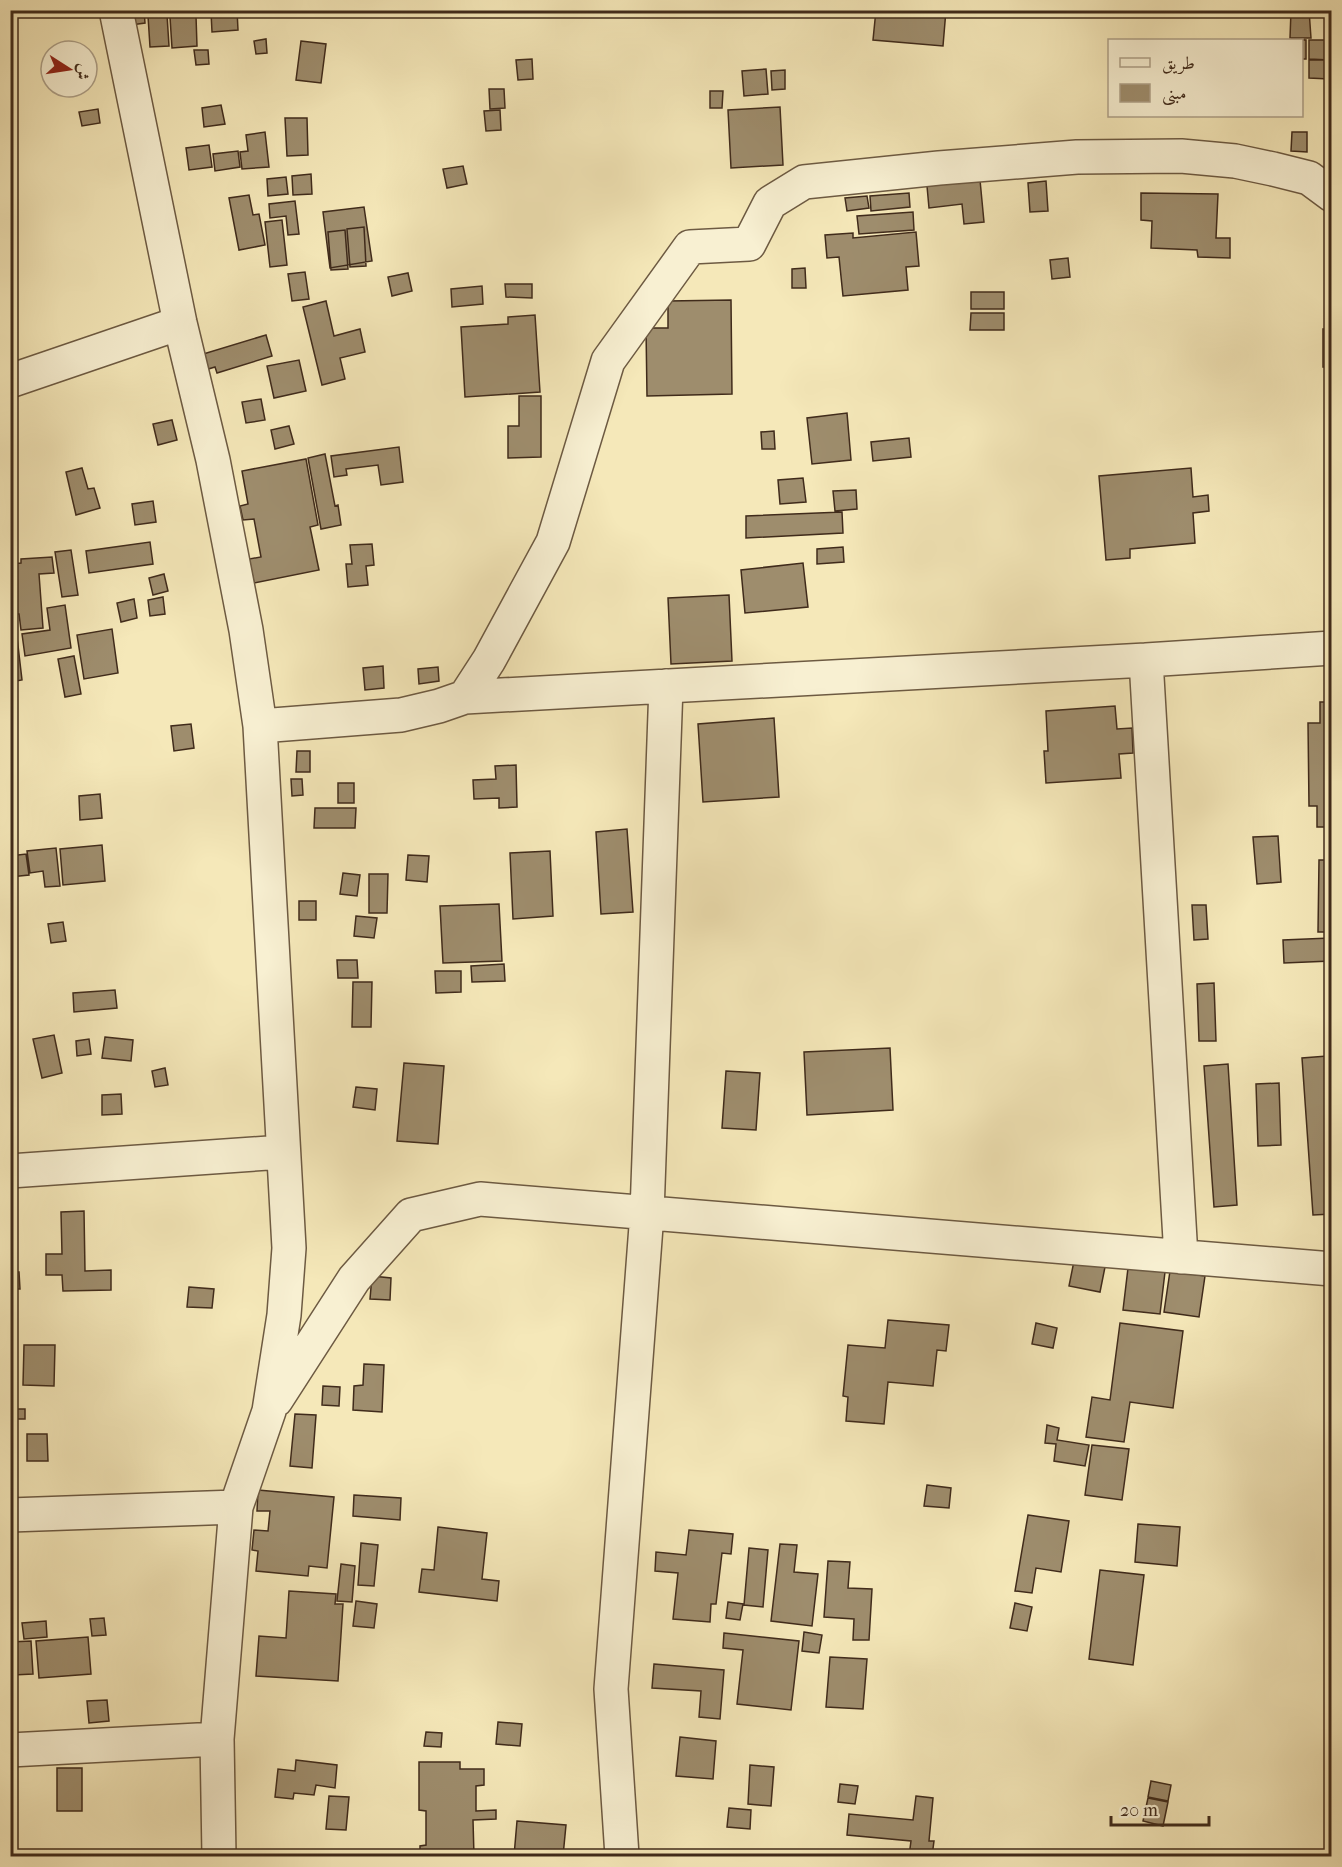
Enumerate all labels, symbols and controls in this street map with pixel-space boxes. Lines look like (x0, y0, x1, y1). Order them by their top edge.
north arrow (39, 39, 99, 99)
legend (1108, 39, 1303, 117)
text: طريق (1162, 53, 1195, 75)
text: ش (72, 62, 94, 82)
text: مبنى (1162, 83, 1187, 106)
scale bar (1111, 1789, 1208, 1827)
text: 20 m (1120, 1800, 1158, 1821)

